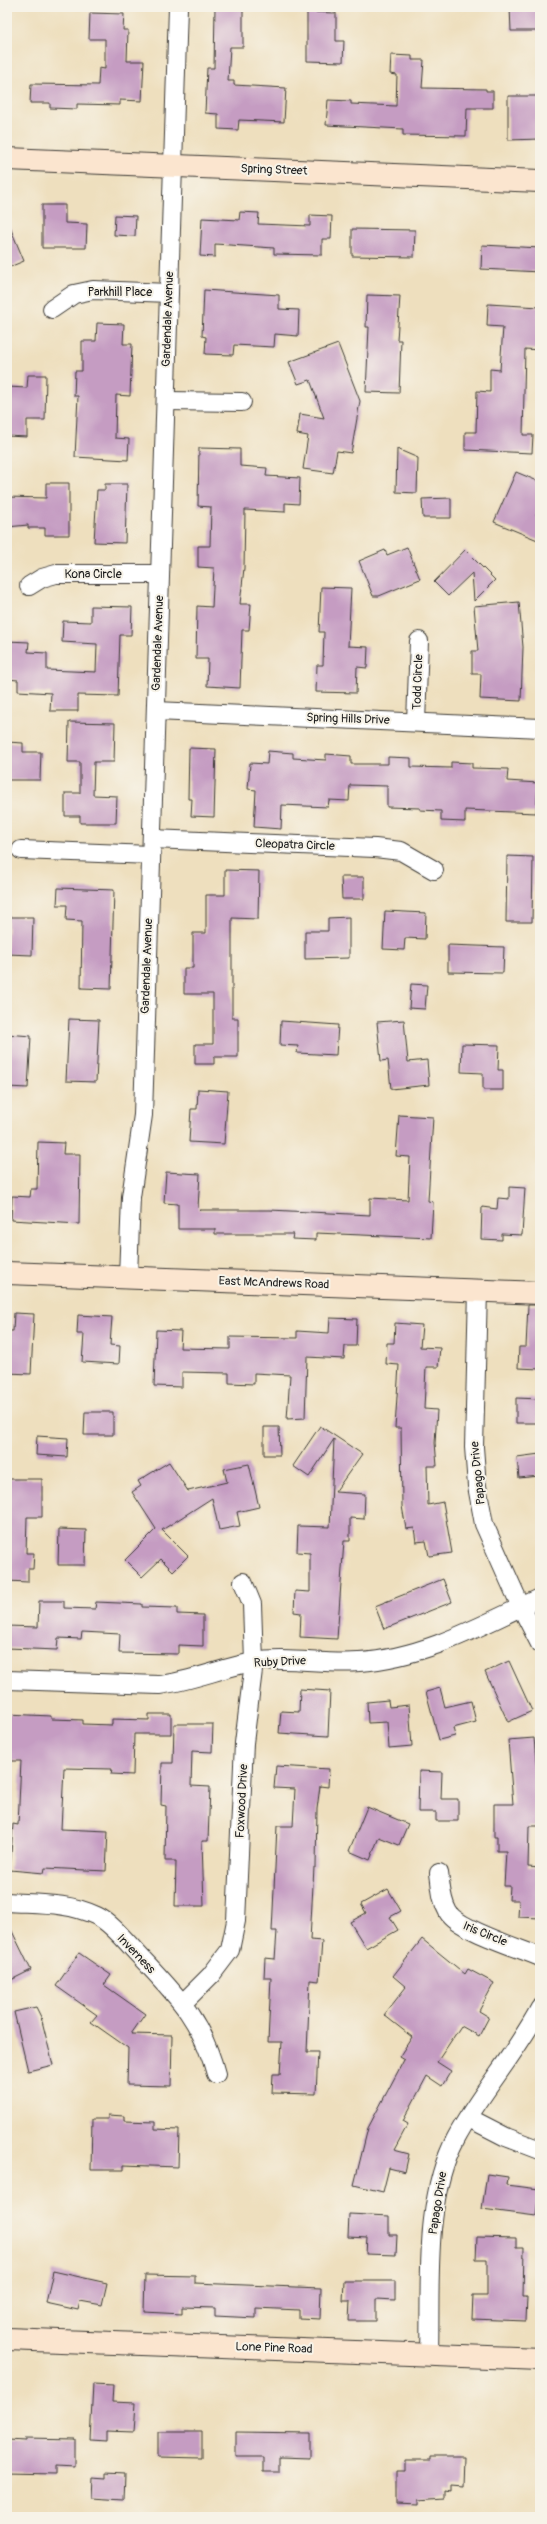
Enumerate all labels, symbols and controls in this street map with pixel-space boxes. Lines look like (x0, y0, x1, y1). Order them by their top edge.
street label: Spring Street (240, 161, 308, 179)
street label: Gardendale Avenue (159, 271, 177, 367)
street label: Parkhill Place (88, 285, 152, 300)
street label: Kona Circle (64, 567, 122, 582)
street label: Gardendale Avenue (149, 595, 167, 691)
street label: Todd Circle (410, 654, 426, 710)
street label: Spring Hills Drive (306, 710, 390, 728)
street label: Cleopatra Circle (255, 836, 335, 854)
street label: Gardendale Avenue (138, 918, 156, 1014)
street label: East McAndrews Road (218, 1274, 330, 1292)
street label: Papago Drive (467, 1440, 489, 1505)
street label: Ruby Drive (254, 1653, 307, 1671)
street label: Foxwood Drive (233, 1764, 251, 1838)
street label: Iris Circle (461, 1918, 509, 1950)
street label: Inverness (114, 1931, 159, 1977)
street label: Papago Drive (426, 2170, 450, 2236)
street label: Lone Pine Road (235, 2339, 313, 2357)

